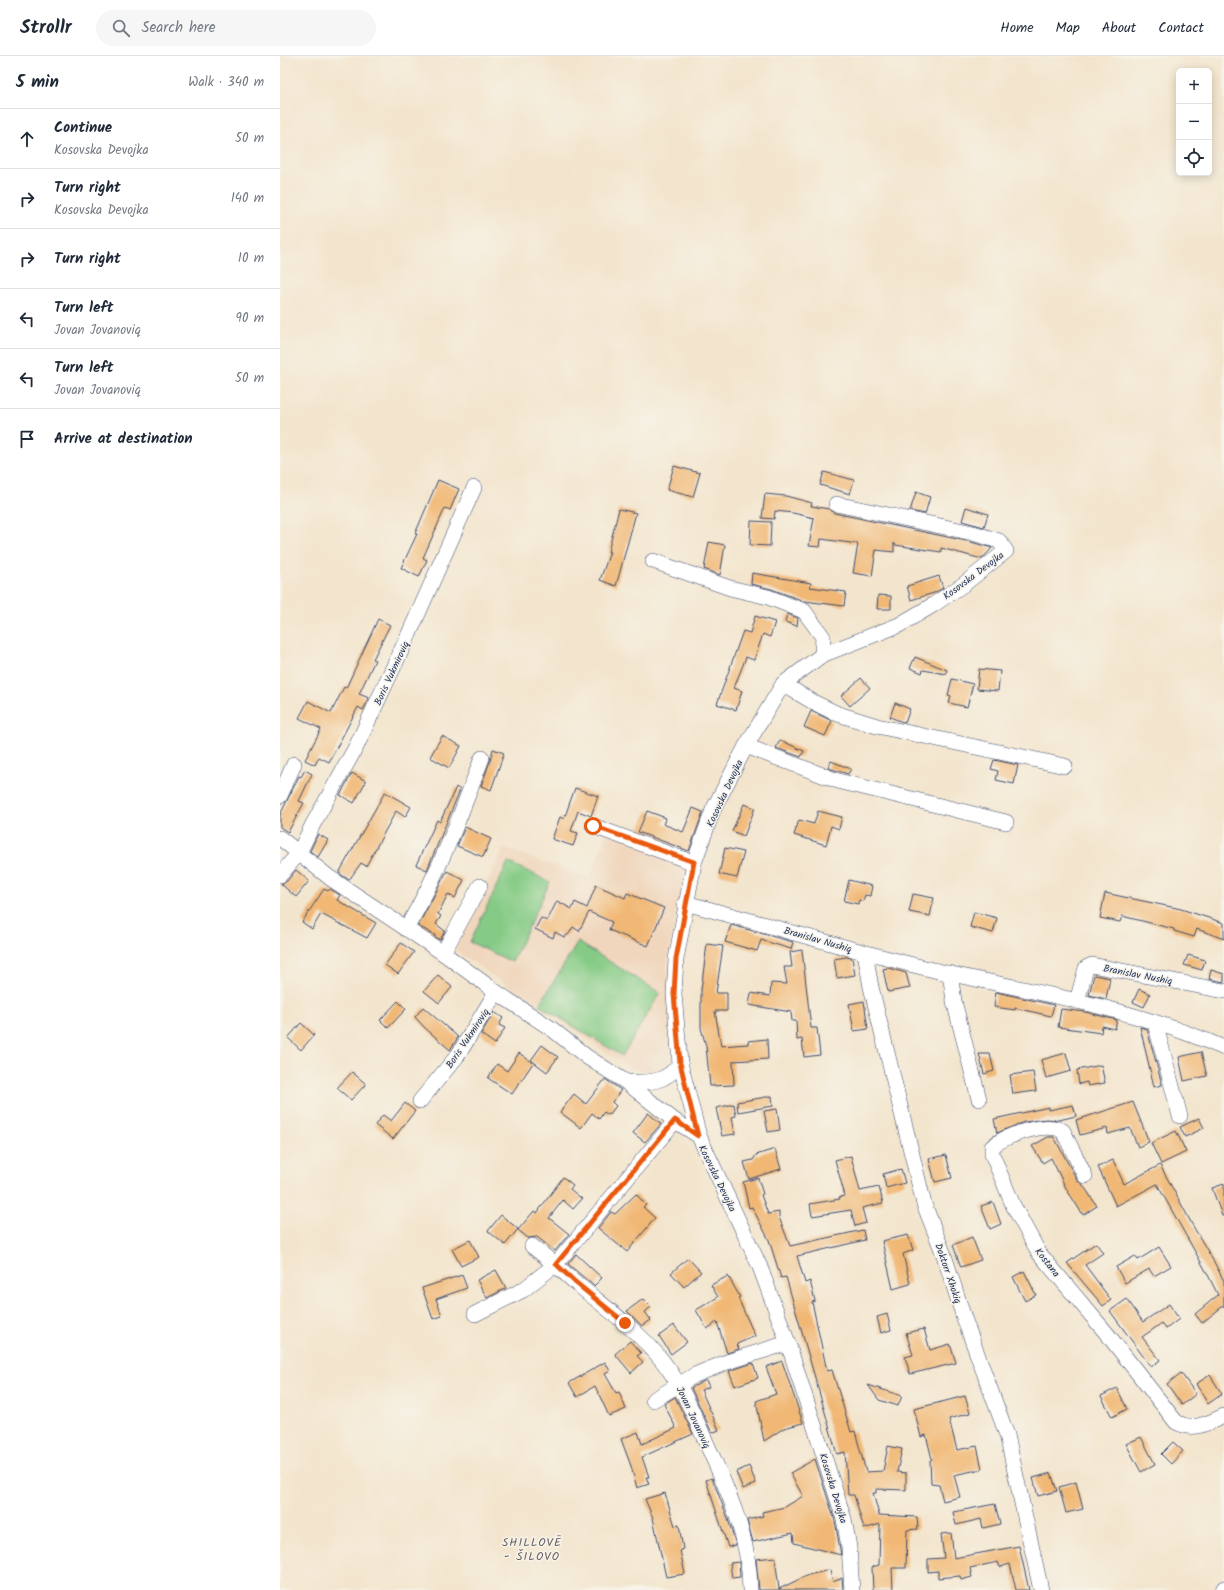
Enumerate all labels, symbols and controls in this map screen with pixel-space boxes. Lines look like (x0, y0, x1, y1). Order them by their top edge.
search box (96, 10, 376, 46)
text: Strollr (20, 13, 72, 43)
text: Search here (142, 16, 216, 40)
icon: search (110, 17, 132, 39)
text: Home (1000, 17, 1034, 39)
text: Map (1056, 17, 1080, 39)
text: About (1102, 17, 1136, 39)
text: Contact (1158, 17, 1204, 39)
map controls (1176, 68, 1212, 176)
button: + (1176, 68, 1212, 104)
text: 5 min (16, 69, 59, 96)
text: Walk · 340 m (188, 72, 264, 93)
button: − (1176, 104, 1212, 140)
text: Continue (54, 116, 112, 140)
icon: ahead (16, 128, 38, 150)
text: 50 m (235, 128, 264, 149)
text: Kosovska Devojka (54, 140, 149, 161)
button: locate (1176, 140, 1212, 176)
text: Turn right (54, 176, 121, 200)
icon: right (16, 188, 38, 210)
text: 140 m (231, 188, 264, 209)
text: Kosovska Devojka (54, 200, 149, 221)
text: Turn right (54, 247, 121, 271)
icon: right (16, 248, 38, 270)
text: 10 m (238, 248, 264, 269)
text: Turn left (54, 296, 114, 320)
icon: left (16, 308, 38, 330)
text: 90 m (236, 308, 264, 329)
text: Jovan Jovanoviq (54, 320, 141, 341)
text: Turn left (54, 356, 114, 380)
icon: left (16, 368, 38, 390)
text: 50 m (235, 368, 264, 389)
text: Jovan Jovanoviq (54, 380, 141, 401)
text: Arrive at destination (54, 427, 193, 451)
icon: arrive (16, 428, 38, 450)
street label: Kosovska Devojka (940, 547, 1008, 604)
street label: Boris Vukmiroviq (370, 638, 414, 708)
street label: Kosovska Devojka (702, 757, 748, 830)
route start (584, 817, 602, 835)
street label: Branislav Nushiq (782, 923, 854, 957)
street label: Branislav Nushiq (1102, 960, 1174, 990)
street label: Boris Vukmiroviq (442, 1005, 494, 1072)
street label: Kosovska Devojka (694, 1142, 740, 1215)
street label: Doktorr Xhokiq (930, 1241, 966, 1306)
street label: Kostana (1031, 1245, 1064, 1281)
route end (616, 1314, 634, 1332)
street label: Jovan Jovanoviq (672, 1384, 715, 1451)
street label: Kosovska Devojka (815, 1451, 851, 1526)
district label: SHILLOVË - ŠILOVO (502, 1533, 562, 1566)

